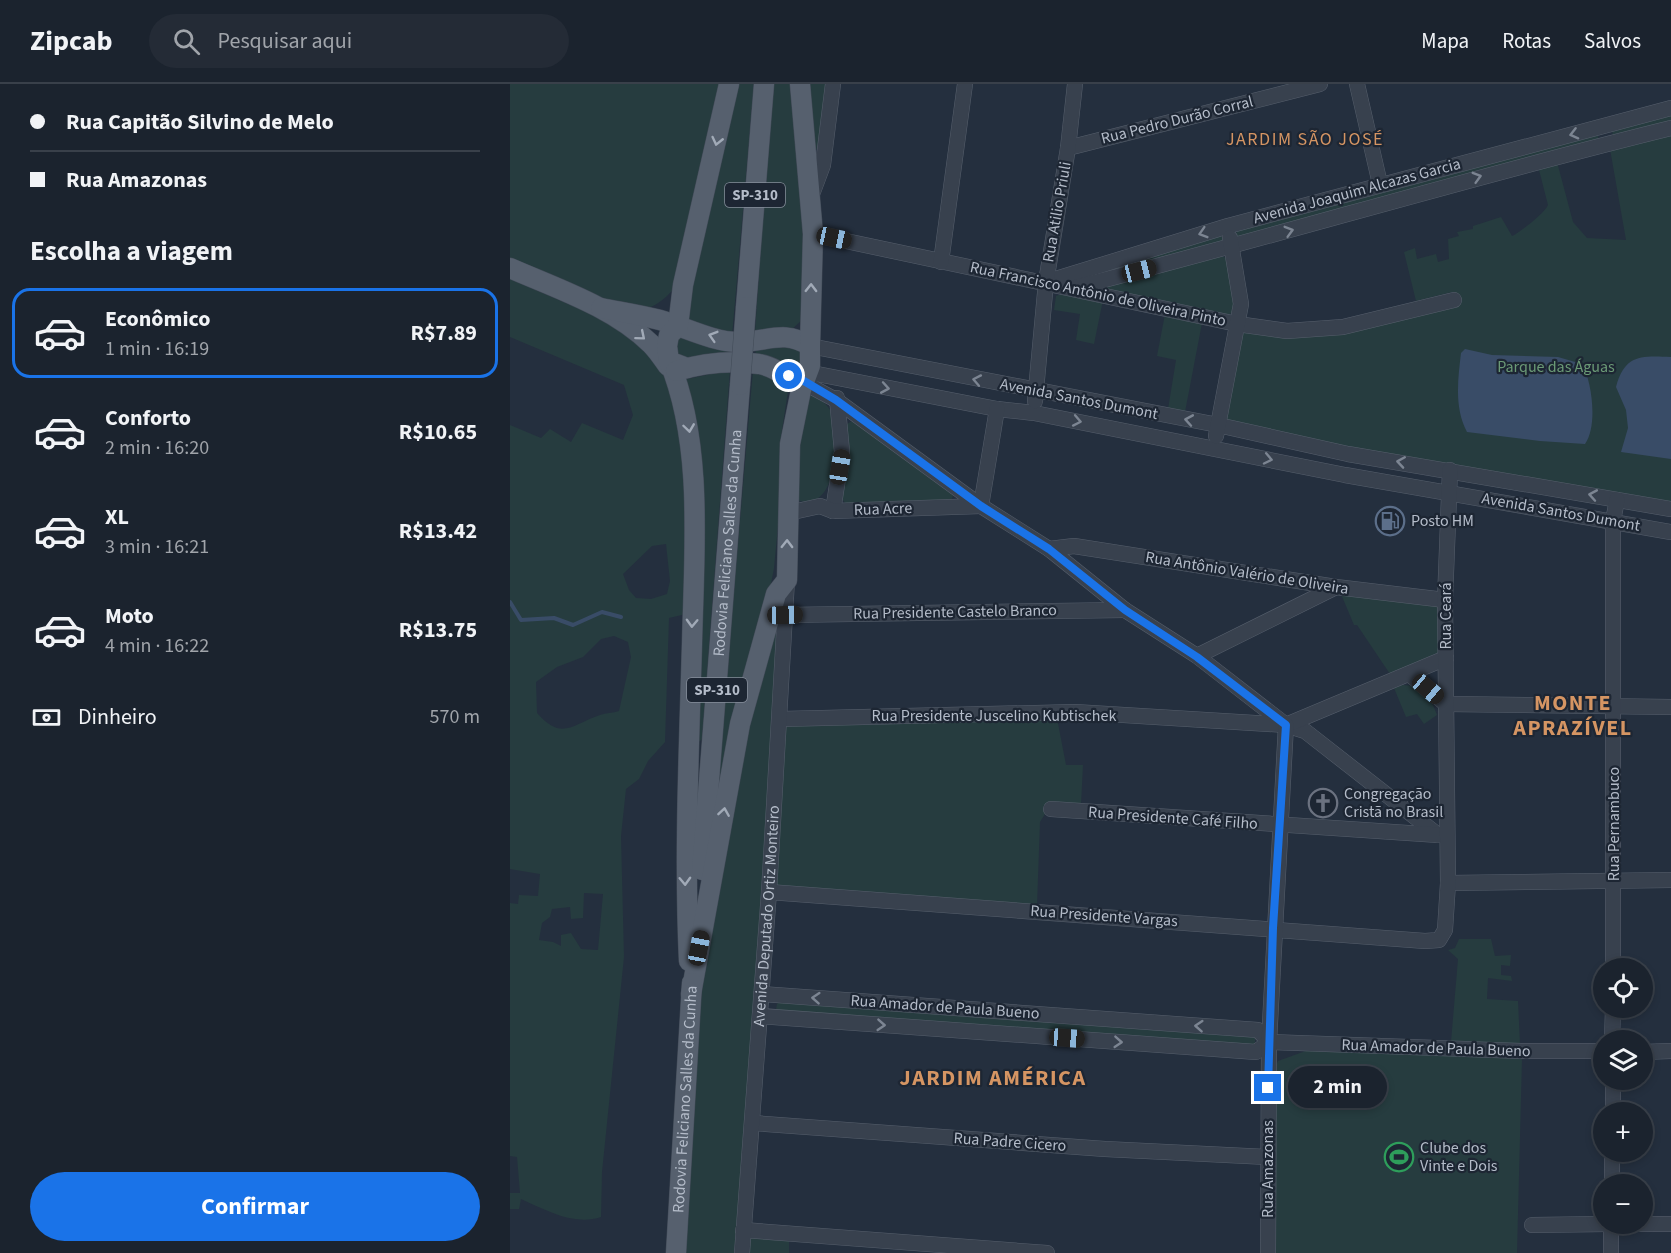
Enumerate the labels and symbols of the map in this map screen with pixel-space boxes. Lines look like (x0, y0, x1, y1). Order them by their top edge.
street label: Rua Pedro Durão Corral (1099, 90, 1255, 150)
district label: JARDIM SÃO JOSÉ (1226, 127, 1384, 152)
one-way arrow (1569, 127, 1579, 140)
one-way arrow (712, 136, 725, 146)
street label: Avenida Joaquim Alcazas Garcia (1251, 153, 1463, 229)
street label: Rua Atilio Priuli (1037, 160, 1077, 264)
one-way arrow (1472, 172, 1482, 185)
road number: SP-310 (725, 183, 785, 207)
car (815, 225, 853, 251)
one-way arrow (1198, 226, 1209, 238)
one-way arrow (1283, 226, 1294, 238)
street label: Rua Francisco Antônio de Oliveira Pinto (968, 256, 1228, 332)
car (1119, 258, 1159, 284)
one-way arrow (805, 284, 818, 293)
one-way arrow (634, 329, 645, 340)
one-way arrow (708, 331, 719, 343)
park label: Parque das Águas (1497, 356, 1615, 378)
route start (775, 362, 802, 389)
street label: Avenida Santos Dumont (998, 373, 1160, 425)
one-way arrow (972, 374, 982, 387)
one-way arrow (879, 381, 889, 394)
one-way arrow (1072, 414, 1082, 427)
one-way arrow (1184, 414, 1194, 427)
one-way arrow (682, 424, 694, 433)
street label: Rodovia Feliciano Salles da Cunha (708, 429, 747, 657)
car (828, 448, 852, 486)
one-way arrow (1263, 452, 1273, 465)
one-way arrow (1396, 456, 1405, 468)
street label: Avenida Santos Dumont (1480, 487, 1643, 537)
one-way arrow (1588, 489, 1598, 502)
street label: Rua Acre (853, 497, 913, 521)
fuel station icon: Posto HM (1374, 505, 1406, 537)
place label: Posto HM (1411, 510, 1474, 532)
one-way arrow (781, 539, 794, 548)
street label: Rua Antônio Valério de Oliveira (1144, 546, 1350, 600)
street label: Rua Ceará (1435, 582, 1457, 650)
street label: Rua Presidente Castelo Branco (853, 599, 1057, 625)
car (767, 606, 803, 624)
one-way arrow (686, 619, 698, 628)
car (1408, 671, 1448, 707)
road number: SP-310 (687, 678, 747, 702)
district label: MONTE APRAZÍVEL (1512, 687, 1633, 744)
street label: Rua Presidente Juscelino Kubtischek (872, 705, 1116, 727)
street label: Rua Pernambuco (1603, 767, 1625, 881)
place label: Congregação Cristã no Brasil (1344, 783, 1443, 823)
church icon: Congregação Cristã no Brasil (1307, 787, 1339, 819)
street label: Rua Presidente Café Filho (1087, 801, 1259, 835)
street label: Avenida Deputado Ortiz Monteiro (748, 805, 785, 1027)
one-way arrow (717, 808, 729, 817)
one-way arrow (679, 877, 692, 886)
street label: Rua Presidente Vargas (1029, 900, 1179, 932)
car (687, 929, 711, 967)
street label: Rodovia Feliciano Salles da Cunha (667, 985, 703, 1214)
street label: Rua Amador de Paula Bueno (850, 989, 1040, 1025)
one-way arrow (812, 992, 821, 1005)
one-way arrow (877, 1018, 886, 1031)
one-way arrow (1195, 1020, 1204, 1033)
car (1048, 1028, 1086, 1048)
street label: Rua Amador de Paula Bueno (1341, 1034, 1531, 1062)
one-way arrow (1113, 1035, 1122, 1048)
district label: JARDIM AMÉRICA (900, 1062, 1087, 1094)
callout: 2 min (1289, 1067, 1388, 1109)
route end (1254, 1074, 1281, 1101)
street label: Rua Amazonas (1257, 1120, 1279, 1218)
street label: Rua Padre Cicero (953, 1127, 1067, 1157)
place label: Clube dos Vinte e Dois (1420, 1137, 1498, 1177)
sports icon: Clube dos Vinte e Dois (1383, 1141, 1415, 1173)

